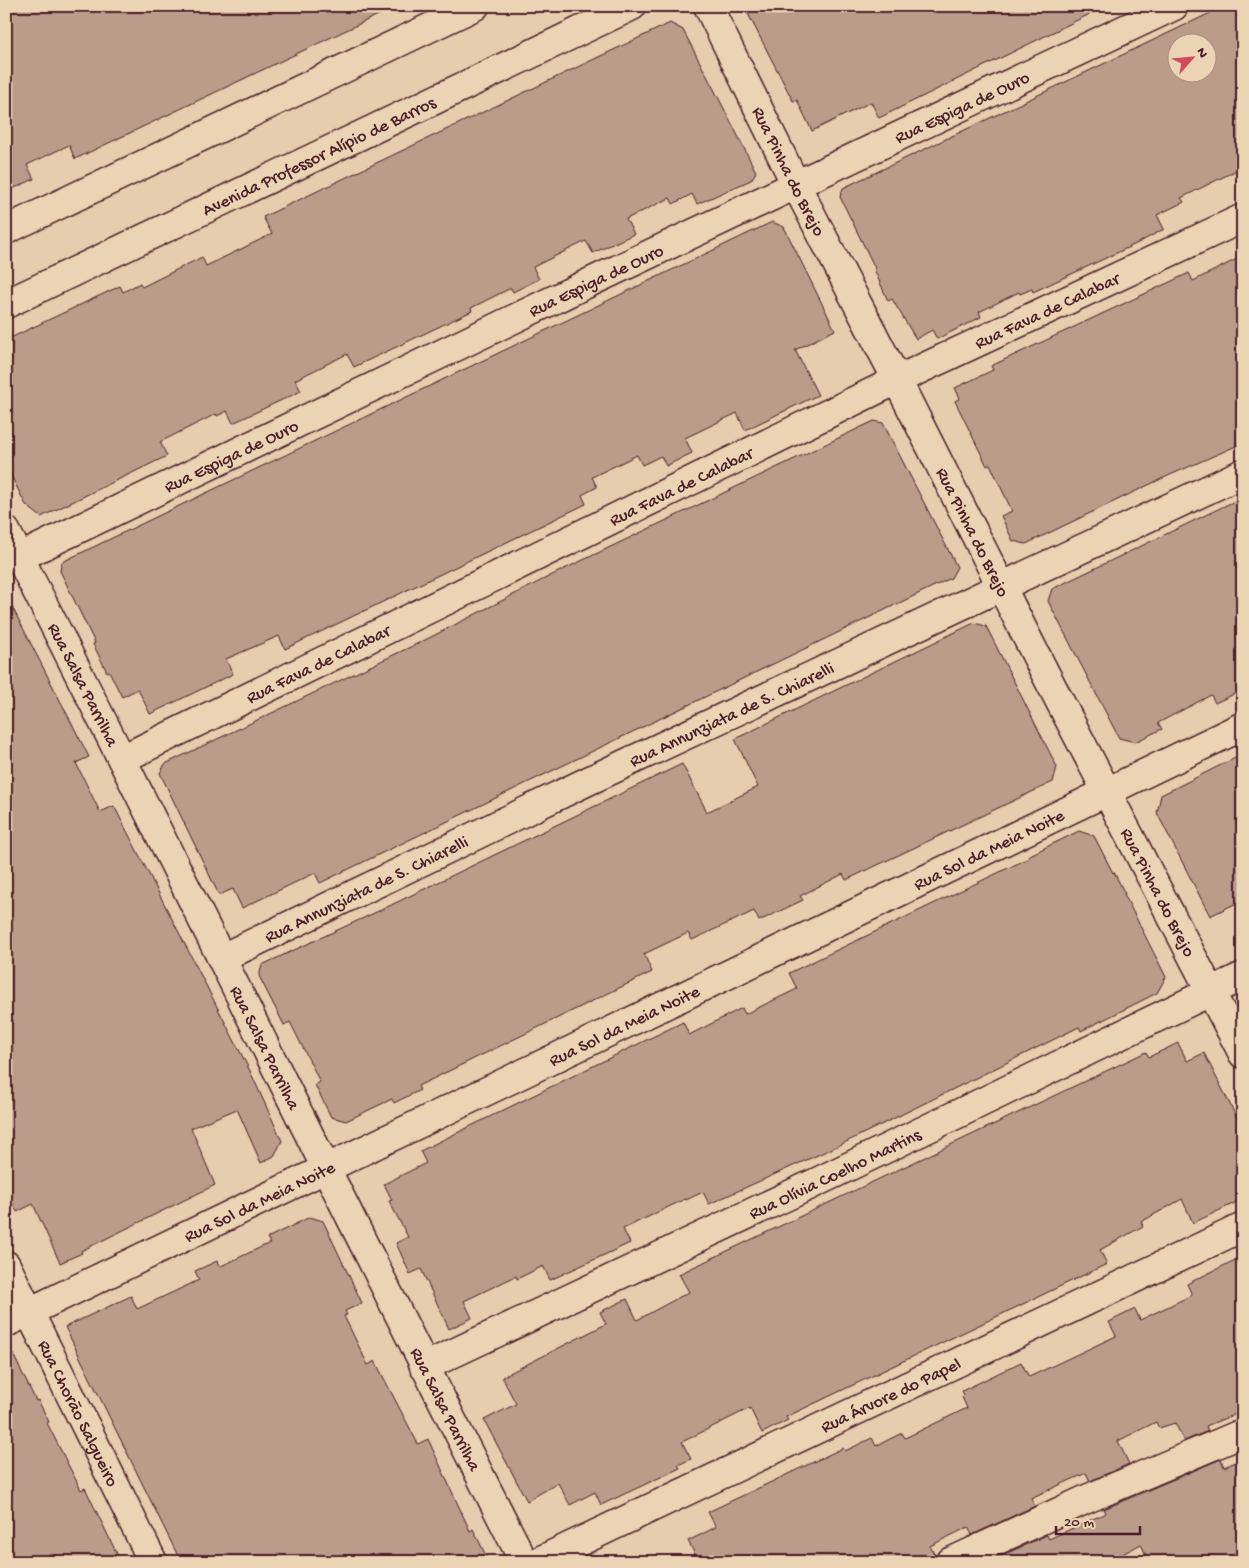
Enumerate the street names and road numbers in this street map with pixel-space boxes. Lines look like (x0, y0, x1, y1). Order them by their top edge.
street label: Rua Espiga de Ouro (892, 68, 1033, 149)
street label: Avenida Professor Alípio de Barros (199, 93, 441, 222)
street label: Rua Pinha do Brejo (746, 104, 829, 240)
street label: Rua Espiga de Ouro (526, 241, 667, 323)
street label: Rua Fava de Calabar (972, 269, 1125, 355)
street label: Rua Espiga de Ouro (161, 416, 302, 499)
street label: Rua Fava de Calabar (607, 443, 759, 532)
street label: Rua Pinha do Brejo (930, 465, 1013, 601)
street label: Rua Salsa Parrilha (42, 620, 122, 751)
street label: Rua Fava de Calabar (244, 621, 396, 709)
street label: Rua Annunziata de S. Chiarelli (627, 659, 838, 773)
street label: Rua Sol da Meia Noite (911, 806, 1069, 896)
street label: Rua Pinha do Brejo (1114, 825, 1199, 961)
street label: Rua Annunziata de S. Chiarelli (262, 832, 472, 949)
street label: Rua Sol da Meia Noite (546, 982, 704, 1072)
street label: Rua Salsa Parrilha (224, 983, 304, 1115)
street label: Rua Olívia Coelho Martins (746, 1125, 926, 1225)
street label: Rua Sol da Meia Noite (181, 1158, 339, 1248)
street label: Rua Chorão Salgueiro (32, 1337, 122, 1491)
street label: Rua Salsa Parrilha (404, 1345, 484, 1476)
street label: Rua Árvore do Papel (818, 1354, 965, 1439)

